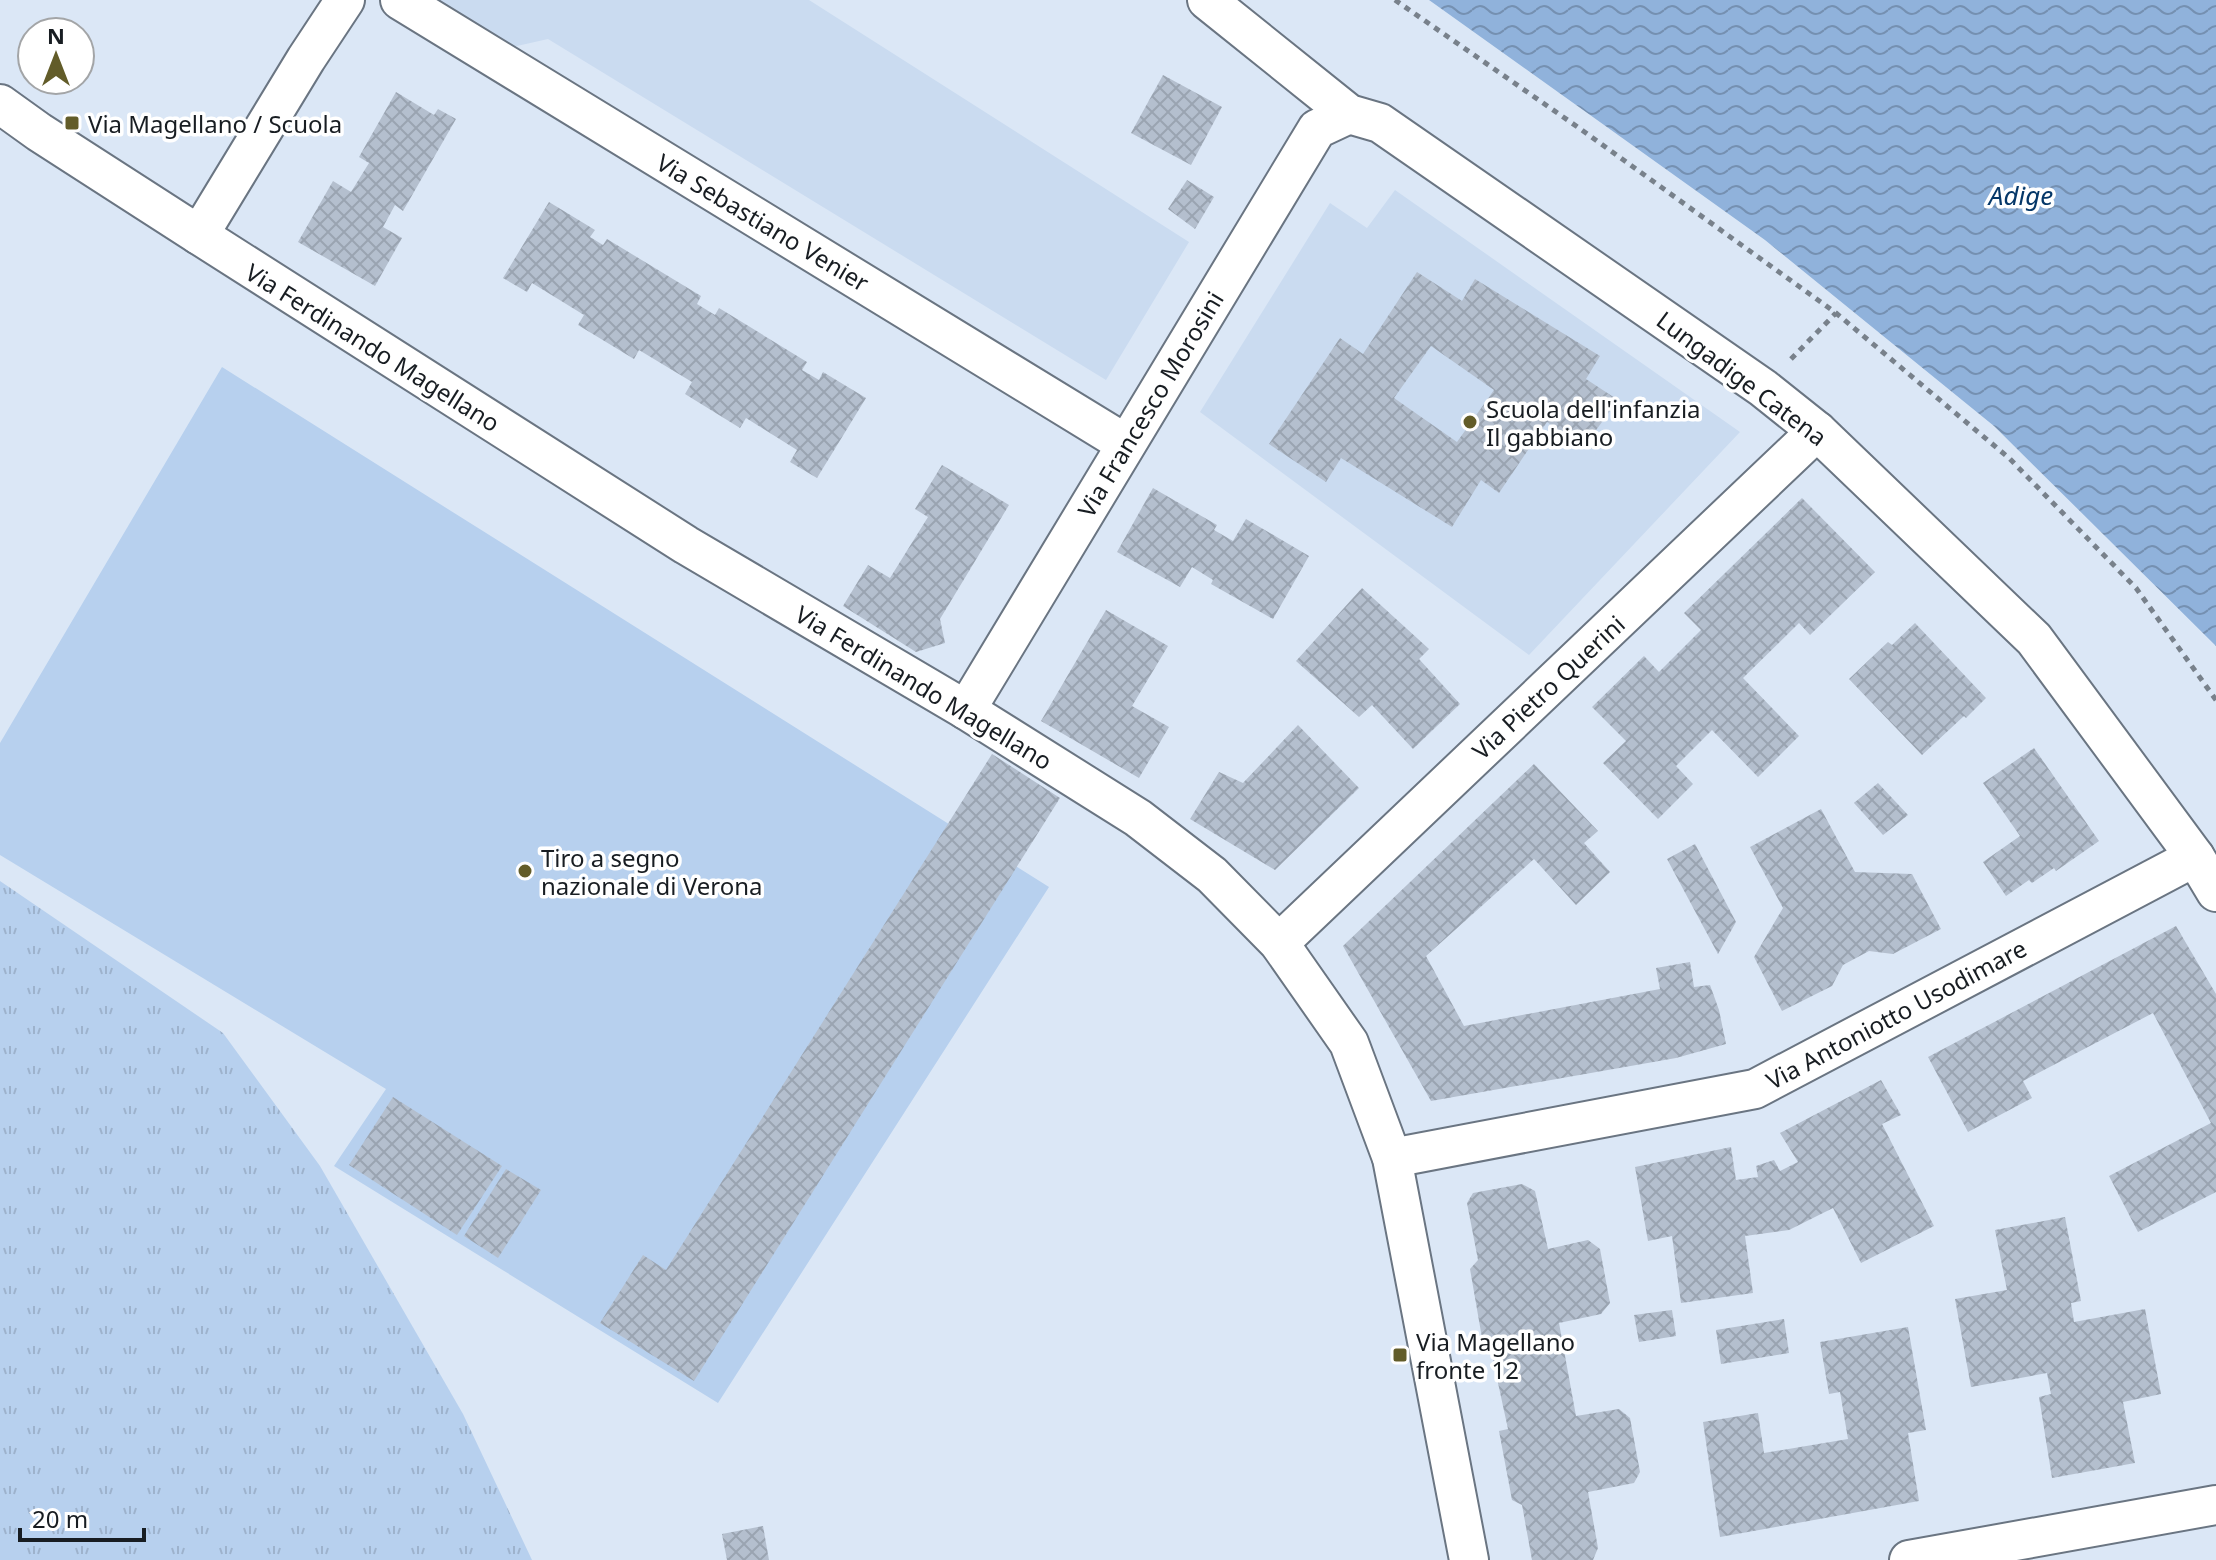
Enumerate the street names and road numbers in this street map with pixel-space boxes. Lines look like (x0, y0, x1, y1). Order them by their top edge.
street label: Via Sebastiano Venier (651, 145, 876, 299)
street label: Via Ferdinando Magellano (240, 255, 506, 439)
street label: Via Francesco Morosini (1069, 285, 1231, 523)
street label: Lungadige Catena (1650, 303, 1834, 453)
street label: Via Ferdinando Magellano (789, 597, 1059, 777)
street label: Via Pietro Querini (1464, 608, 1632, 766)
street label: Via Antoniotto Usodimare (1760, 931, 2032, 1097)

